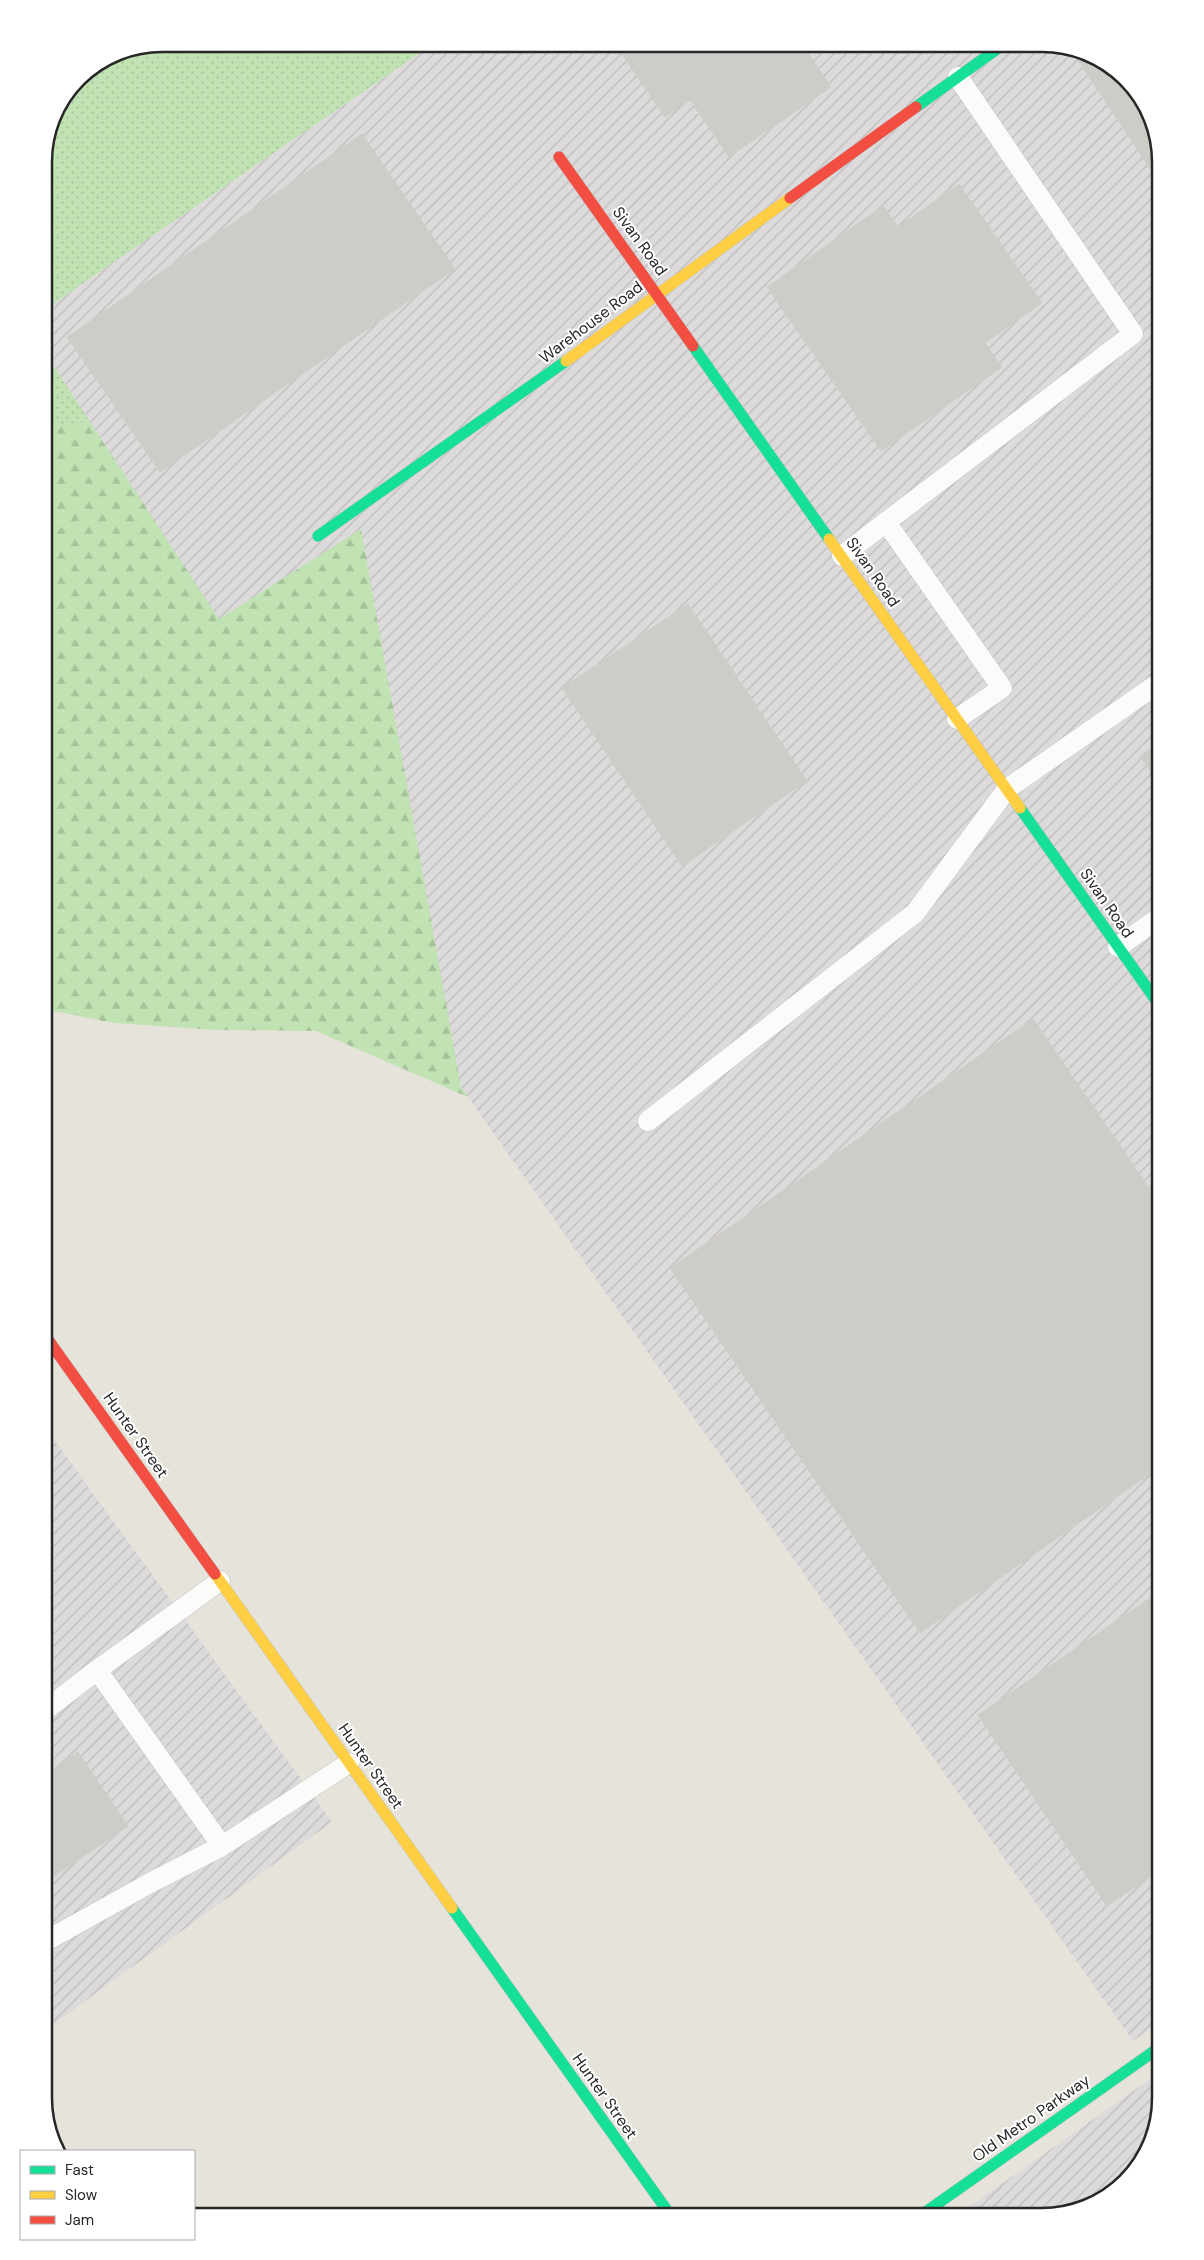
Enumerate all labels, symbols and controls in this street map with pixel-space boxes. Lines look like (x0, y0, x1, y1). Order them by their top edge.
street label: Sivan Road (608, 202, 672, 280)
street label: Warehouse Road (535, 276, 647, 368)
street label: Sivan Road (841, 533, 905, 611)
street label: Sivan Road (1075, 864, 1139, 942)
street label: Hunter Street (99, 1388, 173, 1482)
street label: Hunter Street (334, 1719, 408, 1813)
street label: Hunter Street (568, 2049, 642, 2143)
street label: Old Metro Parkway (968, 2069, 1094, 2166)
legend (20, 2150, 195, 2240)
text: Fast (65, 2160, 94, 2180)
text: Slow (65, 2185, 98, 2205)
text: Jam (65, 2210, 94, 2230)

